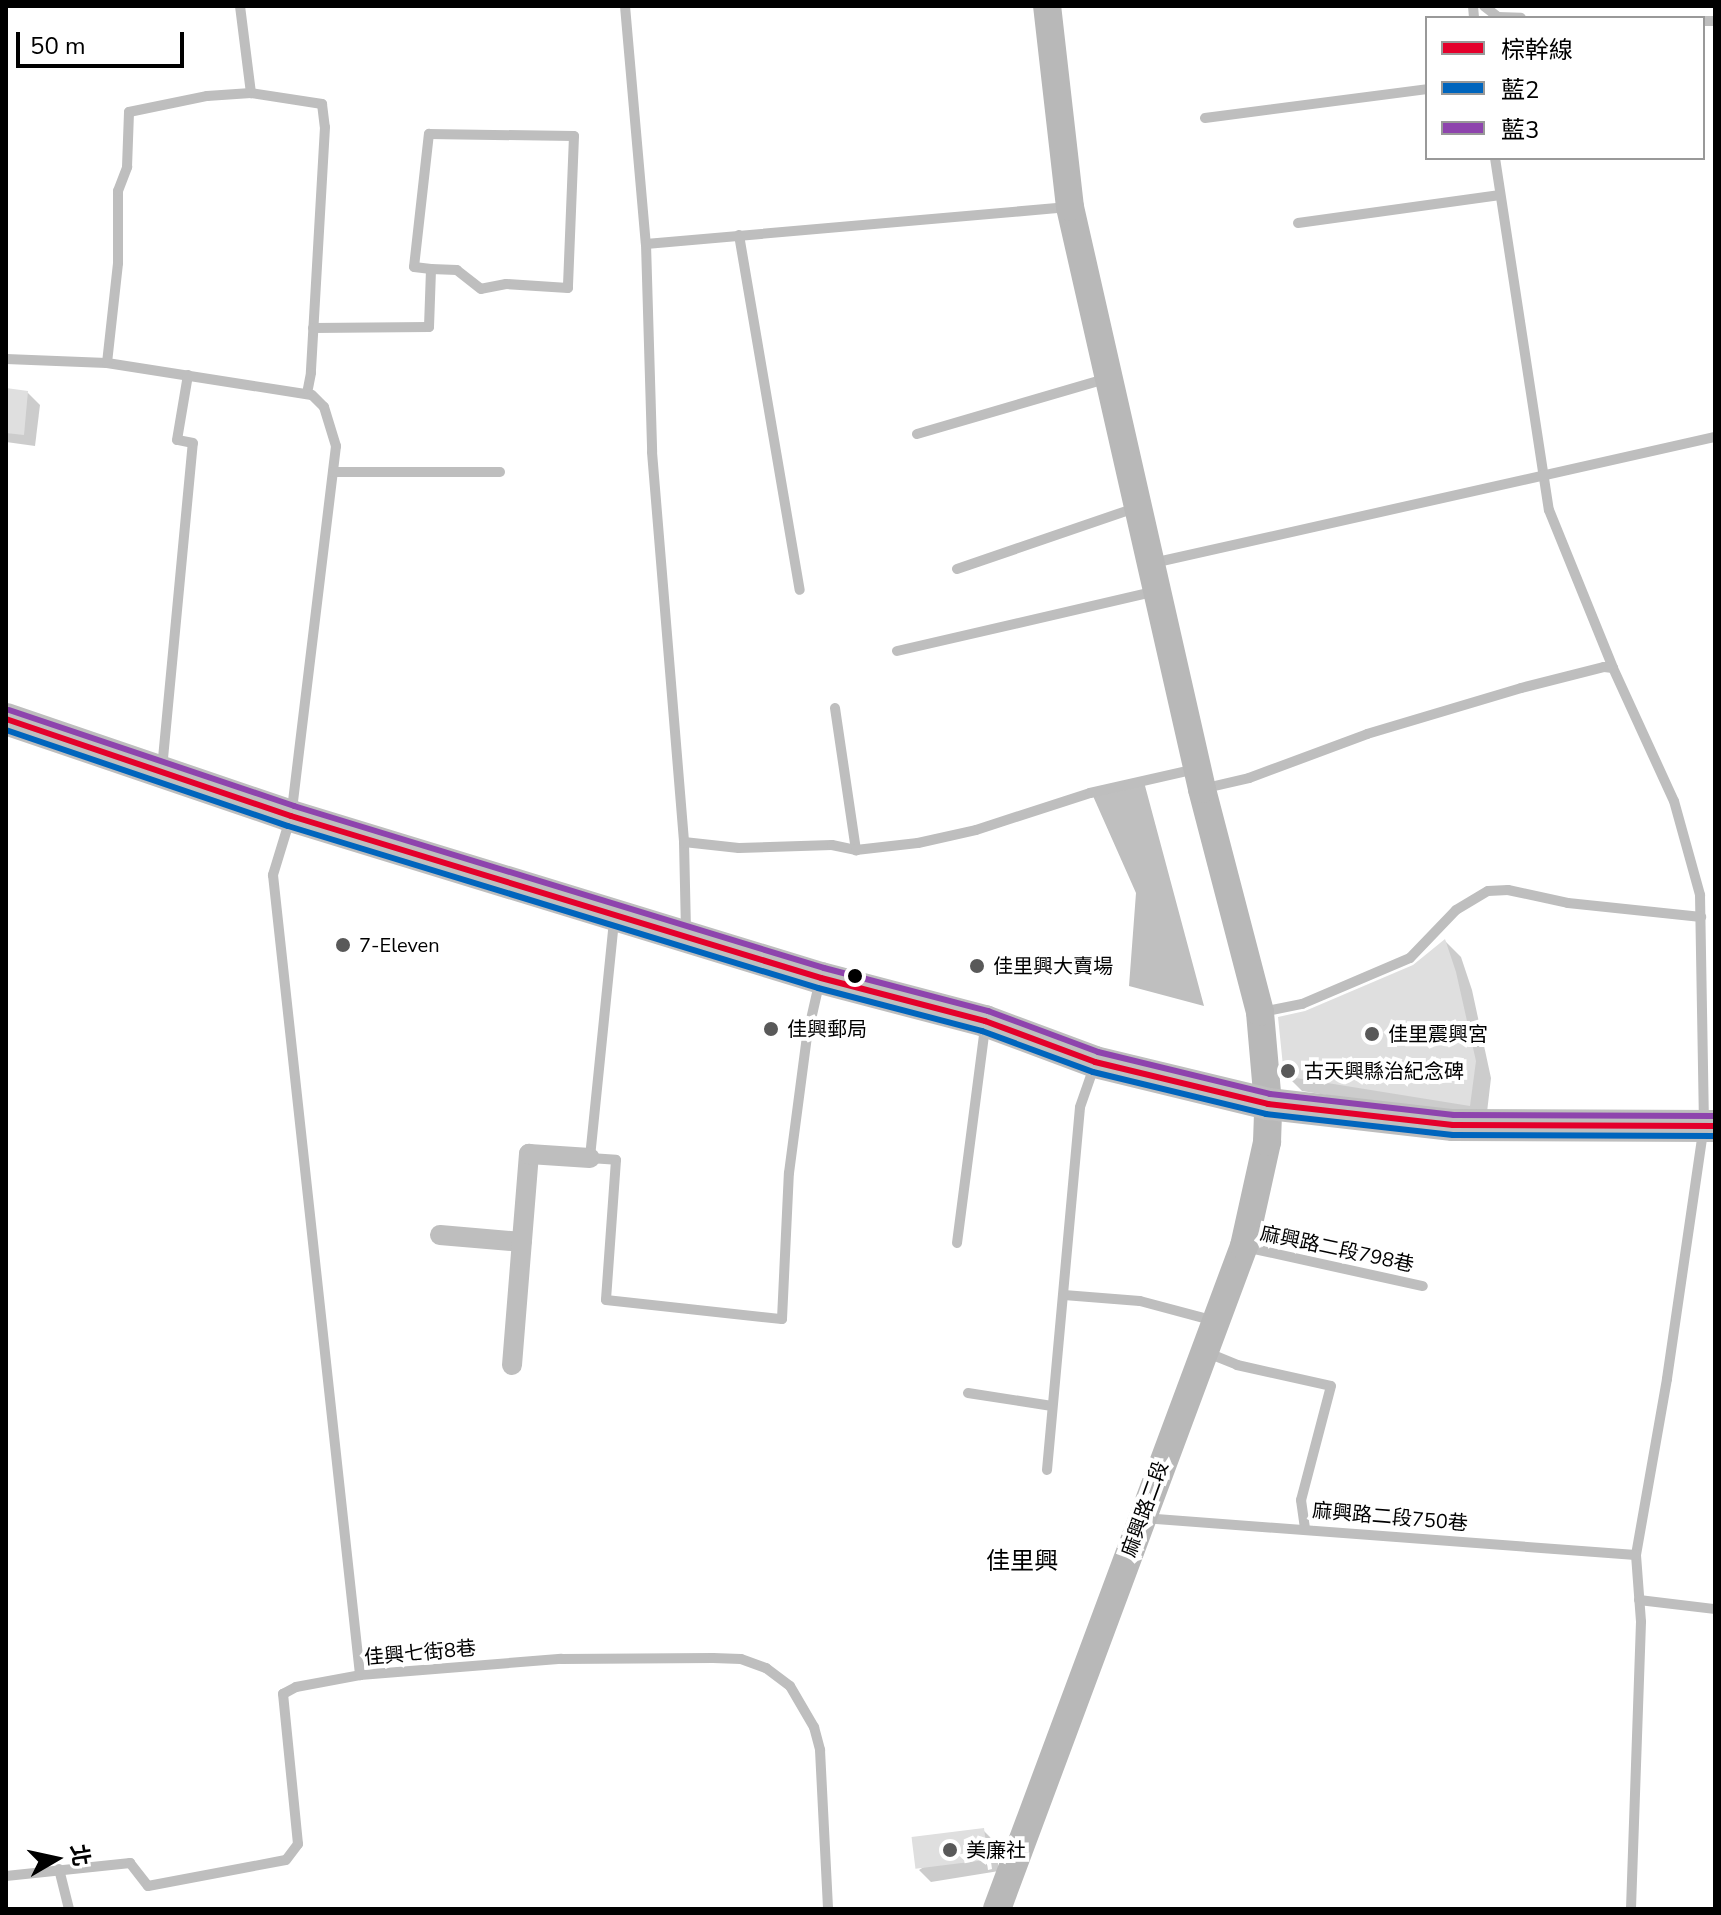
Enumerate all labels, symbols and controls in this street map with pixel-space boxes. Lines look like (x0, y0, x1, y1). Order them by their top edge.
scale bar (20, 16, 188, 66)
legend (1425, 16, 1705, 160)
text: 50 m (30, 30, 86, 62)
text: 棕幹線 (1501, 34, 1573, 66)
text: 藍2 (1501, 74, 1539, 106)
text: 藍3 (1501, 114, 1539, 146)
place label: 7-Eleven (359, 933, 440, 957)
marker: 7-Eleven (334, 936, 352, 954)
place label: 佳里興大賣場 (993, 954, 1113, 978)
marker: 佳里興大賣場 (968, 957, 986, 975)
unlabelled marker (847, 968, 863, 984)
place label: 佳興郵局 (787, 1017, 867, 1041)
marker: 佳興郵局 (762, 1020, 780, 1038)
place label: 佳里震興宮 (1388, 1022, 1488, 1046)
marker: 佳里震興宮 (1363, 1025, 1381, 1043)
place label: 古天興縣治紀念碑 (1304, 1059, 1464, 1083)
marker: 古天興縣治紀念碑 (1279, 1062, 1297, 1080)
street label: 麻興路二段798巷 (1258, 1221, 1416, 1277)
street label: 麻興路二段 (1117, 1458, 1173, 1560)
street label: 麻興路二段750巷 (1311, 1498, 1469, 1536)
district label: 佳里興 (986, 1548, 1058, 1576)
street label: 佳興七街8巷 (363, 1636, 477, 1670)
north arrow (16, 1819, 96, 1899)
place label: 美廉社 (966, 1838, 1026, 1862)
marker: 美廉社 (941, 1841, 959, 1859)
text: 北 (63, 1842, 96, 1868)

